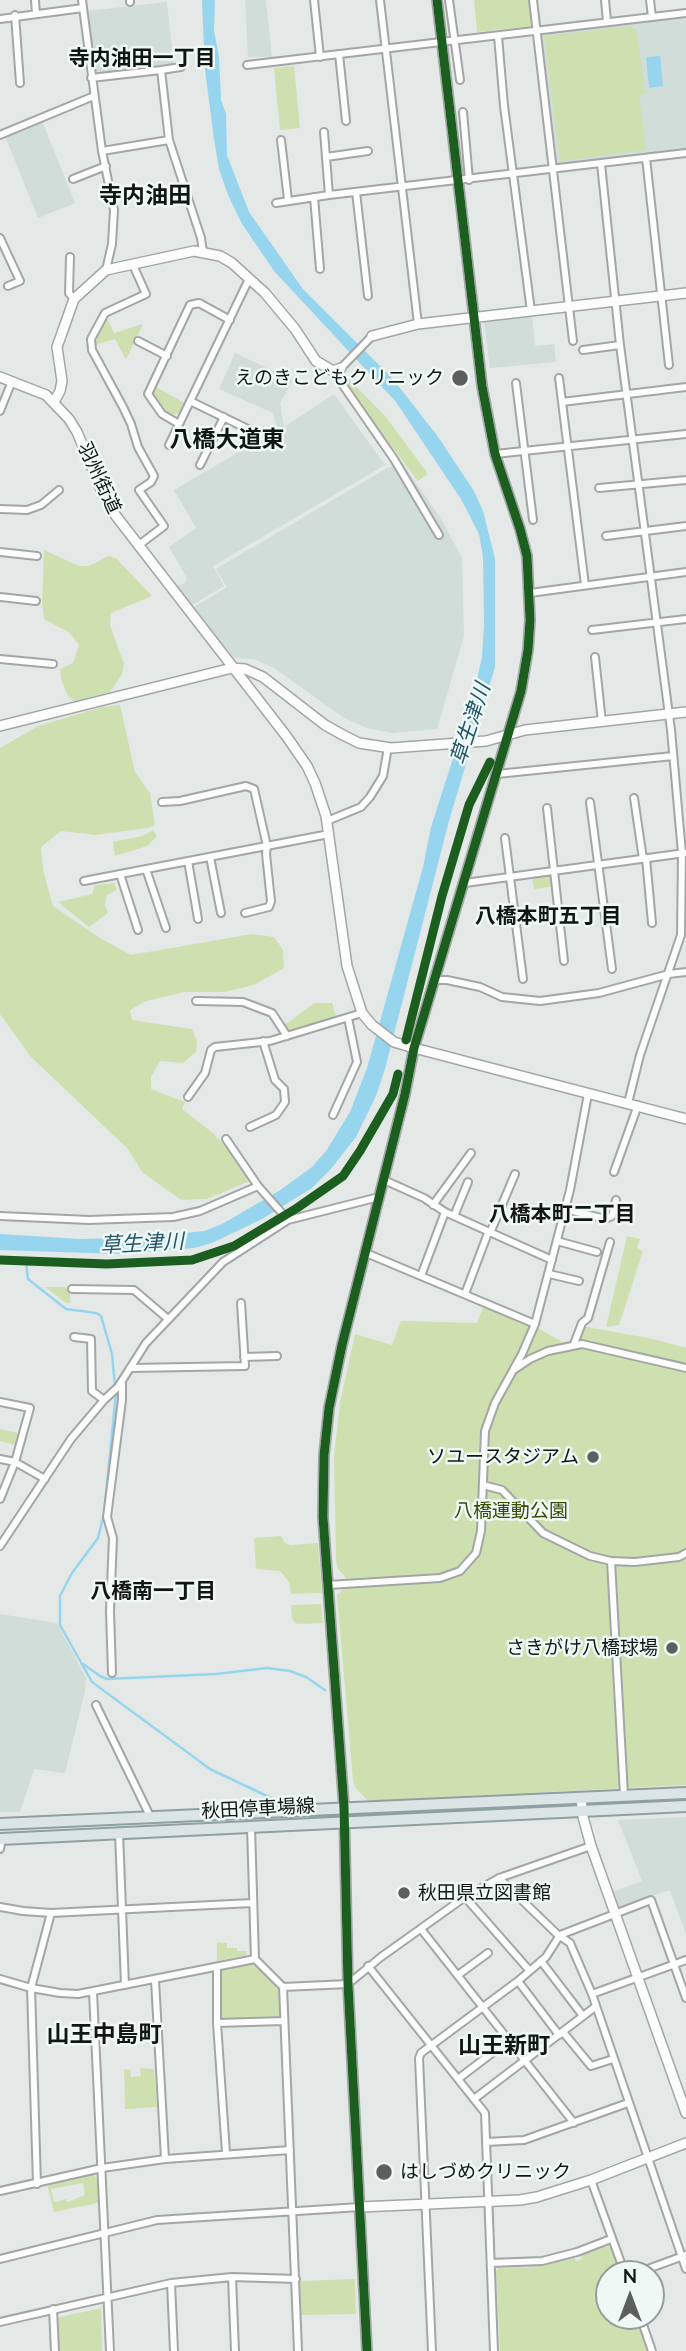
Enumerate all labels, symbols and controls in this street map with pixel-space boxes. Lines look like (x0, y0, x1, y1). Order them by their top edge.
district label: 寺内油田一丁目 (69, 46, 215, 72)
district label: 寺内油田 (99, 182, 191, 210)
place label: えのきこどもクリニック (235, 367, 444, 389)
marker: えのきこどもクリニック (450, 368, 470, 388)
district label: 八橋大道東 (170, 426, 284, 454)
street label: 羽州街道 (73, 439, 125, 517)
water label: 草生津川 (446, 680, 496, 768)
district label: 八橋本町五丁目 (475, 904, 621, 930)
district label: 八橋本町二丁目 (489, 1202, 635, 1228)
water label: 草生津川 (99, 1229, 185, 1259)
place label: ソユースタジアム (427, 1446, 579, 1468)
marker: ソユースタジアム (585, 1449, 601, 1465)
park label: 八橋運動公園 (454, 1500, 568, 1522)
district label: 八橋南一丁目 (90, 1579, 216, 1605)
place label: さきがけ八橋球場 (506, 1637, 658, 1659)
marker: さきがけ八橋球場 (664, 1640, 680, 1656)
street label: 秋田停車場線 (200, 1795, 316, 1823)
place label: 秋田県立図書館 (418, 1882, 551, 1904)
marker: 秋田県立図書館 (396, 1885, 412, 1901)
district label: 山王中島町 (47, 2021, 161, 2049)
district label: 山王新町 (458, 2032, 550, 2060)
place label: はしづめクリニック (400, 2161, 571, 2183)
marker: はしづめクリニック (374, 2162, 394, 2182)
north arrow (595, 2260, 665, 2330)
text: N (623, 2264, 637, 2288)

